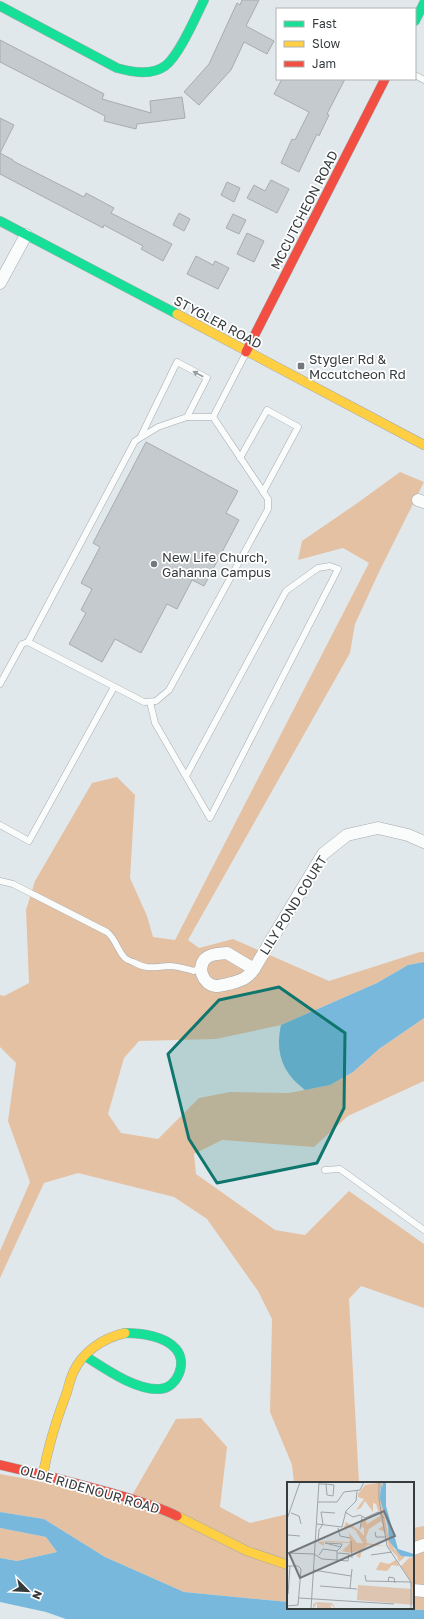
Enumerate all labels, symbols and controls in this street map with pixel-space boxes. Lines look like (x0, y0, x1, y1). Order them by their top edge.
legend (276, 8, 416, 80)
text: Fast (312, 16, 337, 31)
text: Slow (312, 36, 340, 51)
text: Jam (312, 56, 336, 71)
street label: MCCUTCHEON ROAD (267, 148, 341, 272)
street label: STYGLER ROAD (171, 292, 265, 352)
place label: Stygler Rd & Mccutcheon Rd (309, 351, 406, 382)
marker: Stygler Rd & Mccutcheon Rd (296, 361, 306, 371)
one-way arrow (193, 370, 204, 377)
place label: New Life Church, Gahanna Campus (162, 549, 271, 580)
marker: New Life Church, Gahanna Campus (149, 559, 159, 569)
street label: LILY POND COURT (256, 852, 330, 958)
street label: OLDE RIDENOUR ROAD (18, 1461, 162, 1517)
inset map (287, 1482, 414, 1609)
north arrow (8, 1571, 48, 1611)
text: N (30, 1589, 45, 1602)

